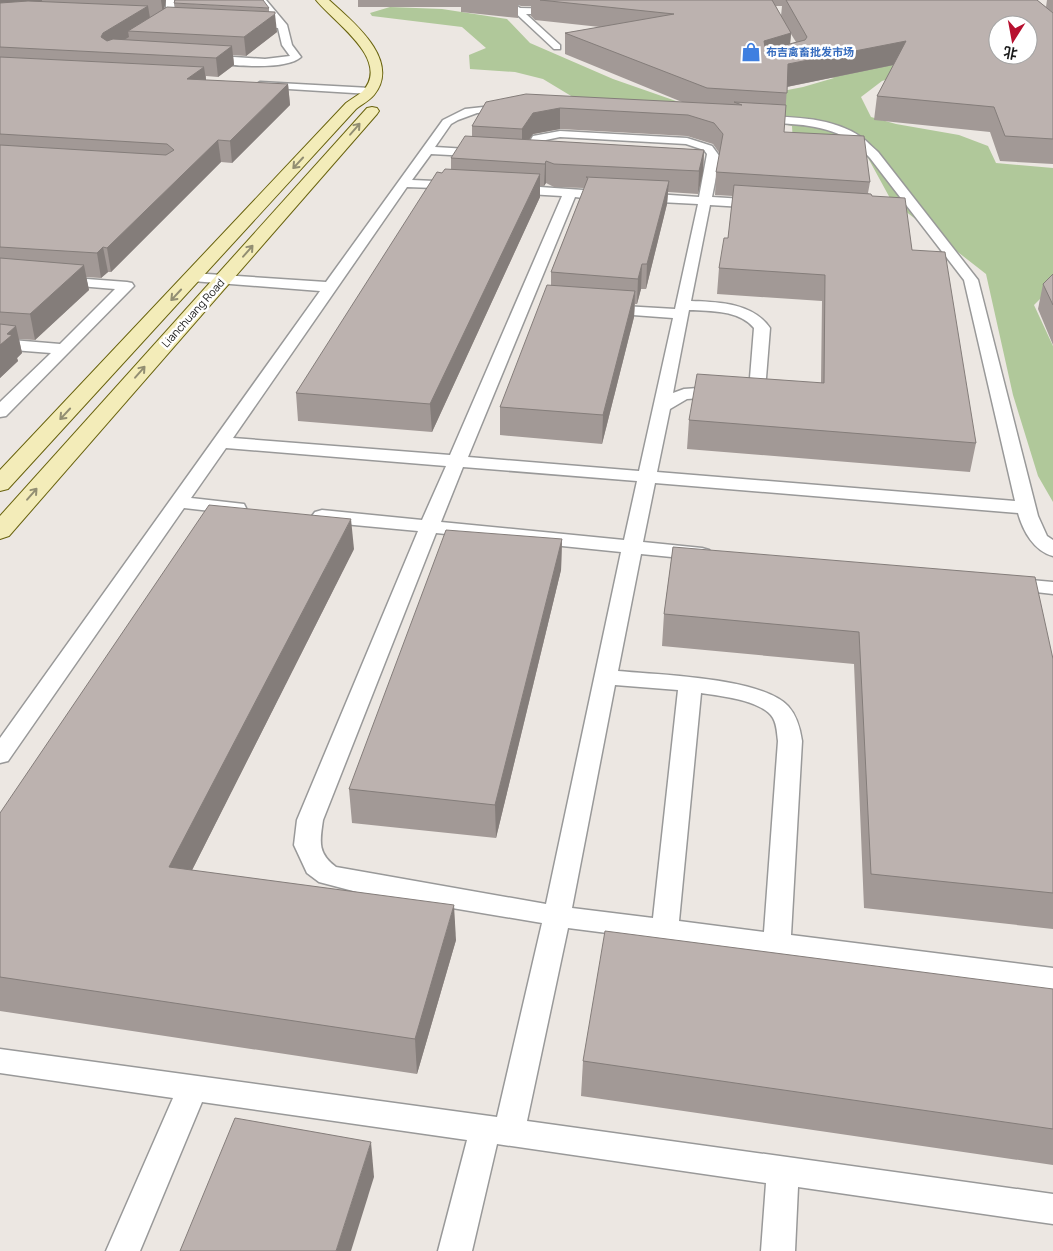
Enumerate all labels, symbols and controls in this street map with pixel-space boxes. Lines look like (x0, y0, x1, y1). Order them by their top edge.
north arrow (988, 15, 1038, 65)
shop icon: 布吉禽畜批发市场 (740, 41, 762, 63)
text: 北 (1002, 43, 1019, 64)
place label: 布吉禽畜批发市场 (766, 44, 854, 59)
one-way arrow (350, 123, 361, 136)
one-way arrow (292, 156, 304, 169)
one-way arrow (242, 244, 254, 257)
street label: Lianchuang Road (158, 275, 227, 350)
one-way arrow (170, 288, 182, 301)
one-way arrow (134, 366, 146, 379)
one-way arrow (60, 407, 71, 420)
one-way arrow (26, 488, 38, 501)

